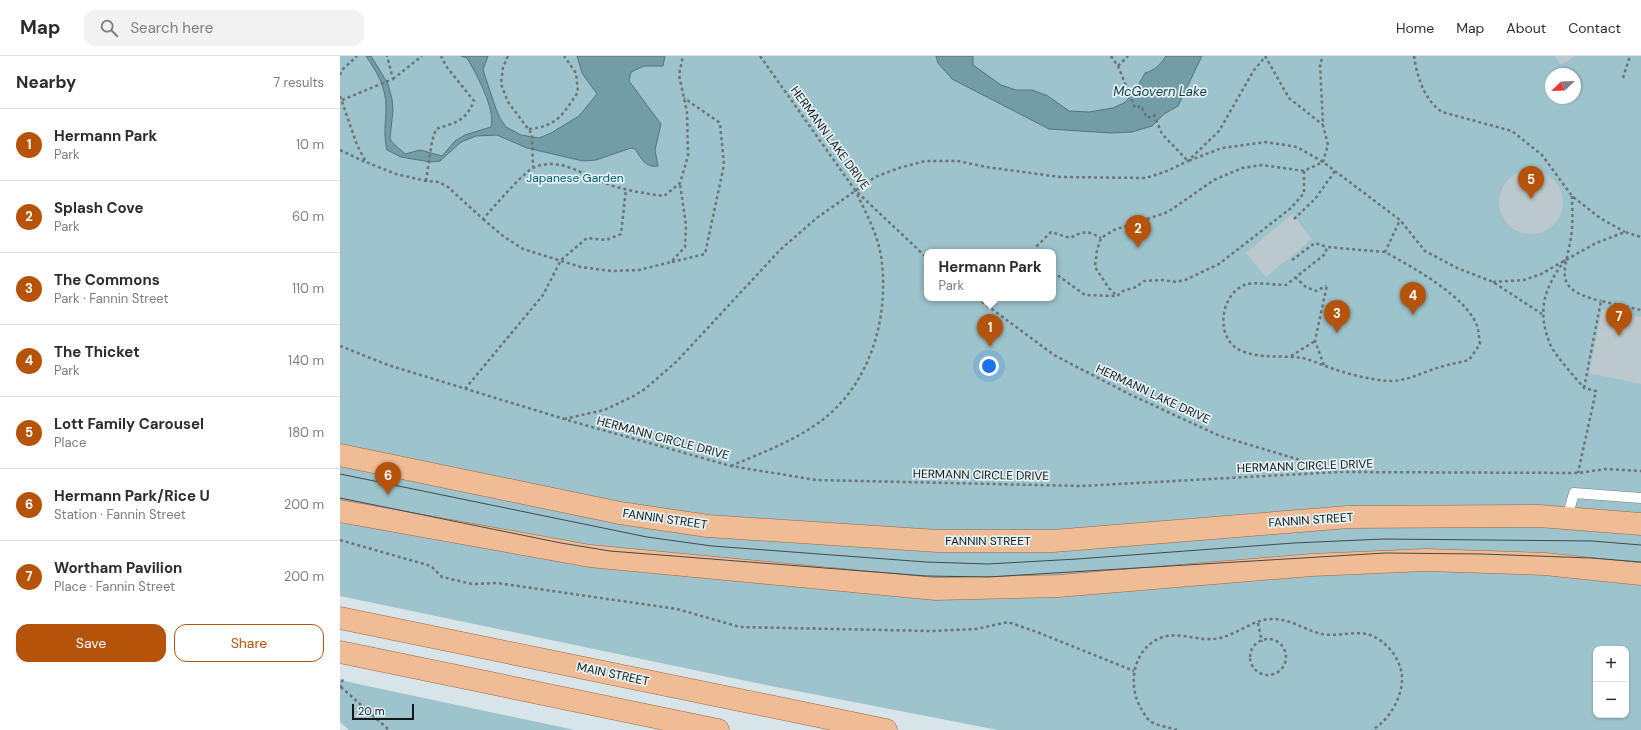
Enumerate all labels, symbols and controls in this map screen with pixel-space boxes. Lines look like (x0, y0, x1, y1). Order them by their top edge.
search box (84, 10, 364, 46)
text: Map (20, 15, 60, 40)
icon: search (98, 17, 120, 39)
text: Search here (130, 18, 213, 38)
text: Home (1396, 19, 1434, 37)
text: Map (1456, 19, 1484, 37)
text: About (1506, 19, 1546, 37)
text: Contact (1568, 19, 1621, 37)
north arrow (1545, 68, 1581, 104)
text: Nearby (16, 71, 76, 93)
text: 7 results (273, 74, 324, 91)
street label: HERMANN LAKE DRIVE (787, 83, 873, 193)
water label: McGovern Lake (1113, 83, 1207, 100)
text: Hermann Park (54, 126, 157, 146)
text: 1 (27, 136, 31, 153)
text: 10 m (296, 136, 324, 153)
text: Park (54, 146, 80, 163)
pin: 5 (1518, 166, 1544, 199)
park label: Japanese Garden (526, 170, 624, 186)
text: Splash Cove (54, 198, 143, 218)
text: 2 (25, 208, 33, 225)
text: 60 m (292, 208, 324, 225)
pin: 2 (1125, 215, 1151, 248)
text: Park (54, 218, 80, 235)
popup (924, 249, 1056, 301)
text: Hermann Park (938, 257, 1042, 277)
text: The Commons (54, 270, 160, 290)
text: Park (938, 277, 964, 294)
text: 3 (25, 280, 33, 297)
text: 110 m (292, 280, 324, 297)
pin: 4 (1400, 282, 1426, 315)
text: Park · Fannin Street (54, 290, 169, 307)
pin: 3 (1324, 300, 1350, 333)
pin: 7 (1606, 303, 1632, 336)
pin: 1 (977, 314, 1003, 347)
text: The Thicket (54, 342, 140, 362)
text: 4 (25, 352, 33, 369)
text: 140 m (288, 352, 324, 369)
your location (979, 356, 999, 376)
street label: HERMANN LAKE DRIVE (1093, 361, 1213, 428)
text: Park (54, 362, 80, 379)
street label: HERMANN CIRCLE DRIVE (595, 413, 731, 463)
text: Lott Family Carousel (54, 414, 204, 434)
text: 5 (25, 424, 33, 441)
text: 180 m (288, 424, 324, 441)
text: Place (54, 434, 86, 451)
street label: HERMANN CIRCLE DRIVE (1237, 456, 1374, 476)
pin: 6 (375, 462, 401, 495)
street label: HERMANN CIRCLE DRIVE (913, 466, 1050, 484)
text: Hermann Park/Rice U (54, 486, 210, 506)
text: 6 (25, 496, 33, 513)
text: 200 m (284, 496, 324, 513)
street label: FANNIN STREET (622, 505, 709, 533)
text: Station · Fannin Street (54, 506, 186, 523)
street label: FANNIN STREET (1268, 509, 1354, 531)
street label: FANNIN STREET (945, 533, 1031, 549)
text: Wortham Pavilion (54, 558, 182, 578)
text: 7 (26, 568, 32, 585)
text: 200 m (284, 568, 324, 585)
text: Place · Fannin Street (54, 578, 175, 595)
button: Save (16, 624, 166, 662)
button: Share (174, 624, 324, 662)
map controls (1593, 646, 1629, 718)
button: + (1593, 646, 1629, 682)
street label: MAIN STREET (576, 659, 651, 689)
button: − (1593, 682, 1629, 718)
scale bar (352, 702, 414, 721)
text: 20 m (358, 704, 384, 718)

